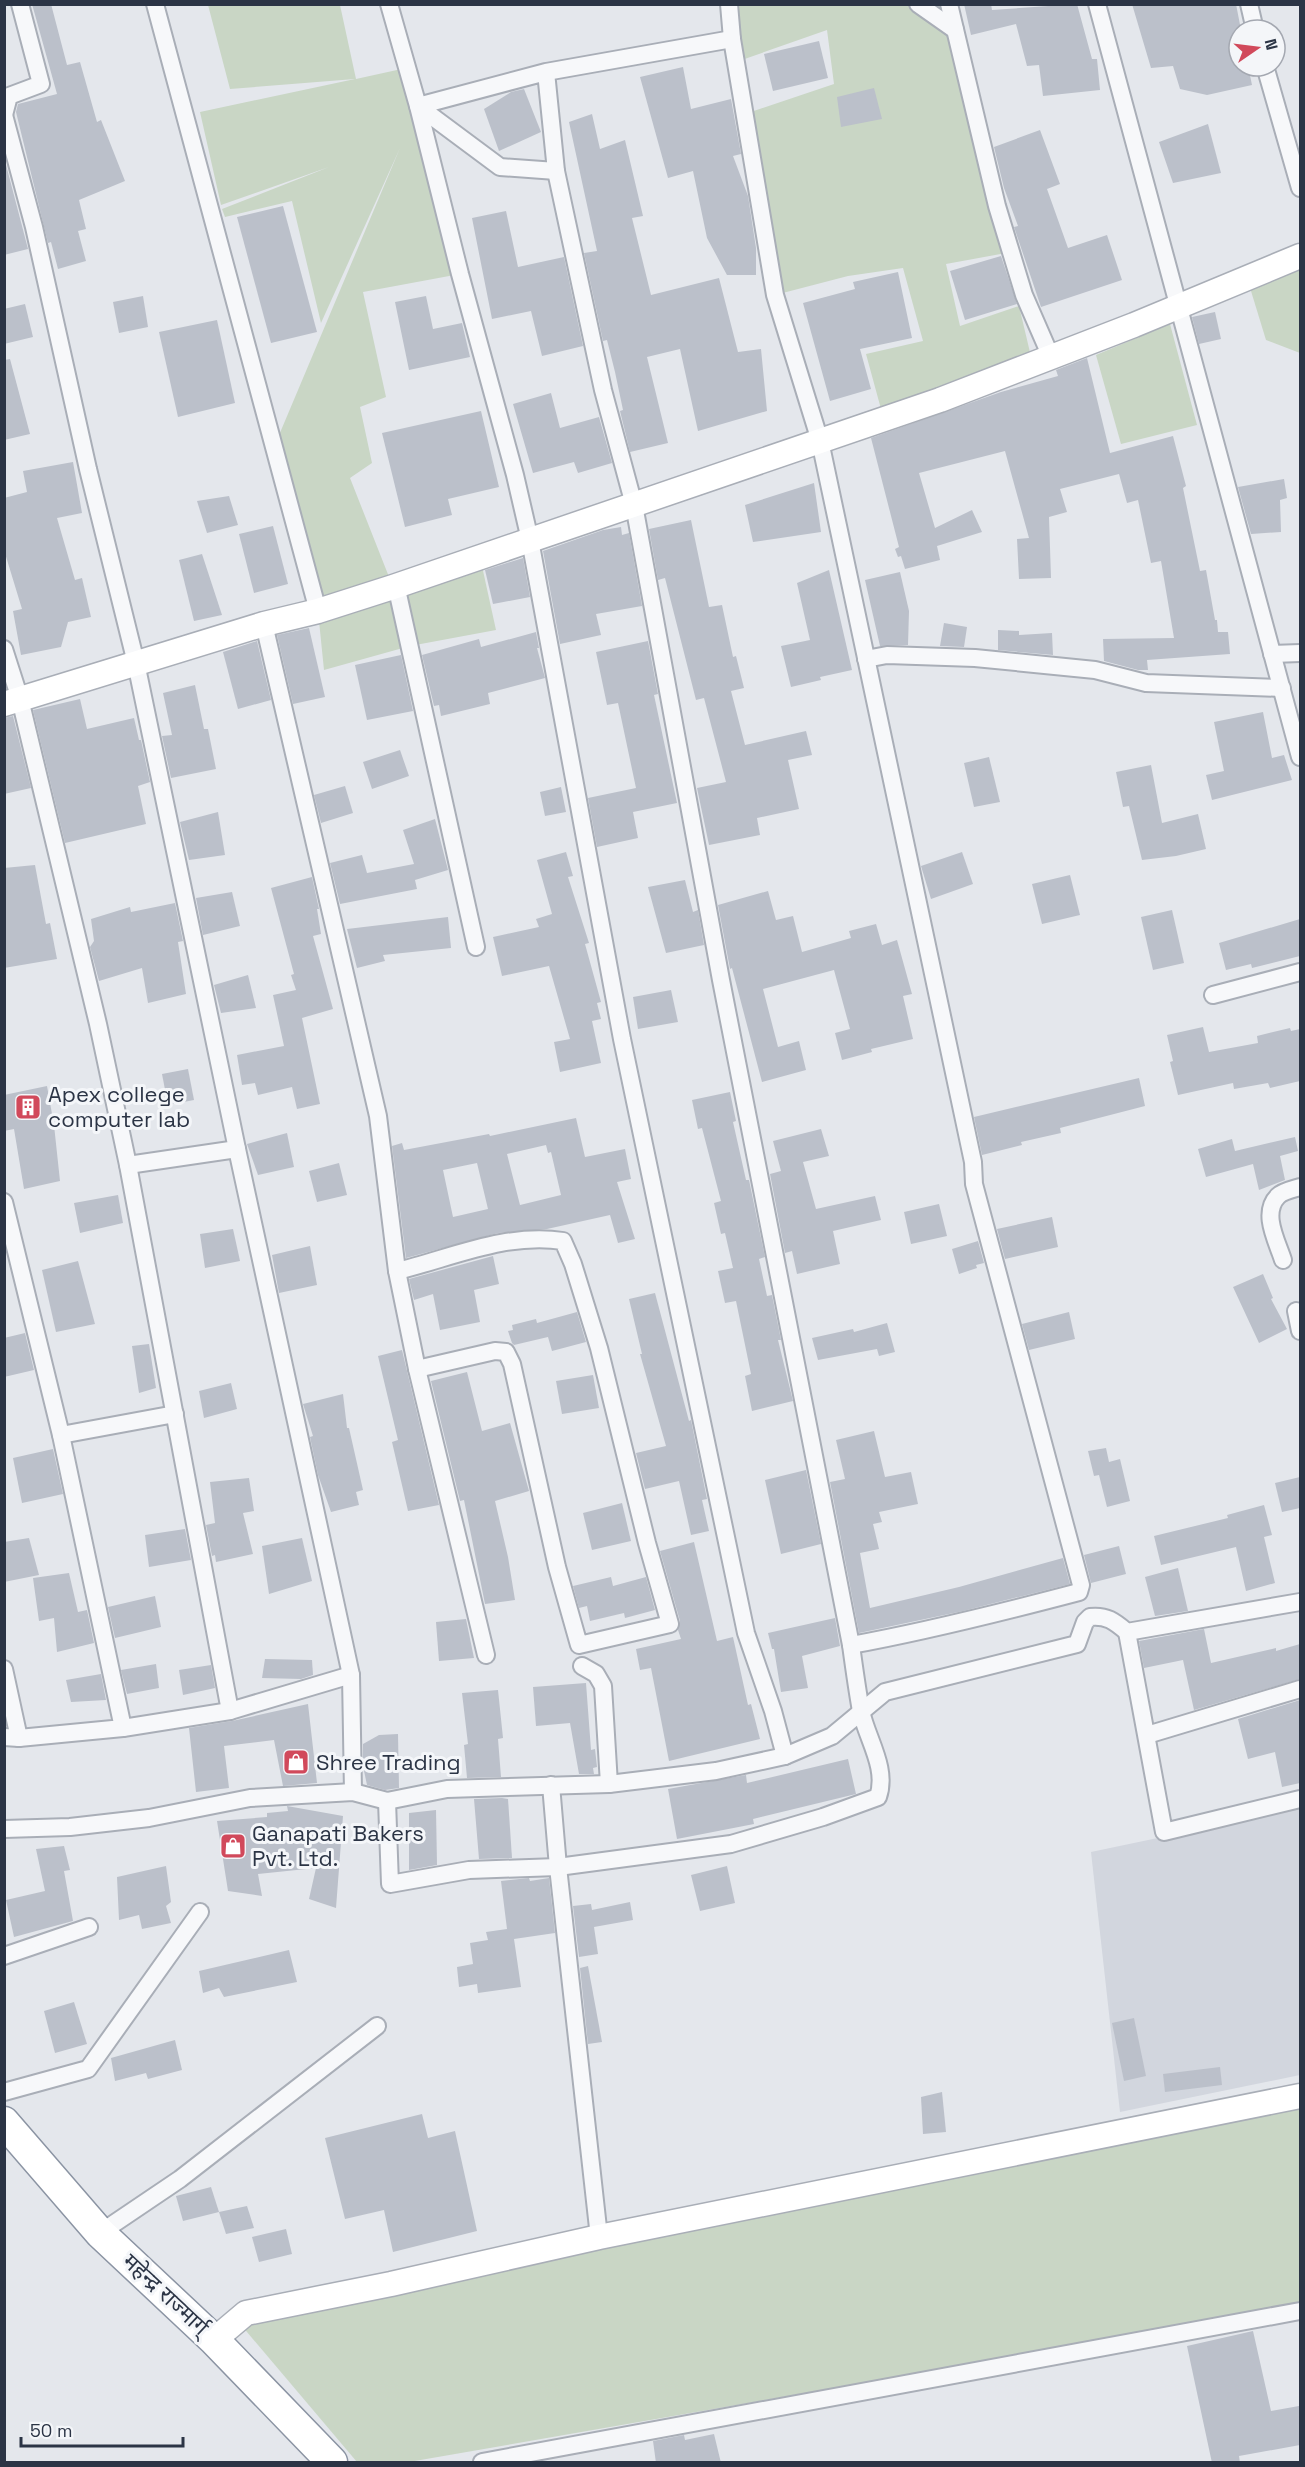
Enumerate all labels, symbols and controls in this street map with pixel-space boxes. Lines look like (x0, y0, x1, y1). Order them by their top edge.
north arrow (1227, 18, 1287, 78)
text: N (1260, 37, 1283, 52)
place label: Apex college computer lab (48, 1080, 190, 1133)
building icon: Apex college computer lab (13, 1092, 43, 1122)
shop icon: Shree Trading (281, 1747, 311, 1777)
place label: Shree Trading (316, 1748, 461, 1776)
place label: Ganapati Bakers Pvt. Ltd. (252, 1819, 424, 1872)
shop icon: Ganapati Bakers Pvt. Ltd. (218, 1831, 248, 1861)
street label: महेन्द्र राज्मार्ग् (117, 2247, 217, 2343)
scale bar (21, 2410, 183, 2448)
text: 50 m (30, 2419, 72, 2442)

